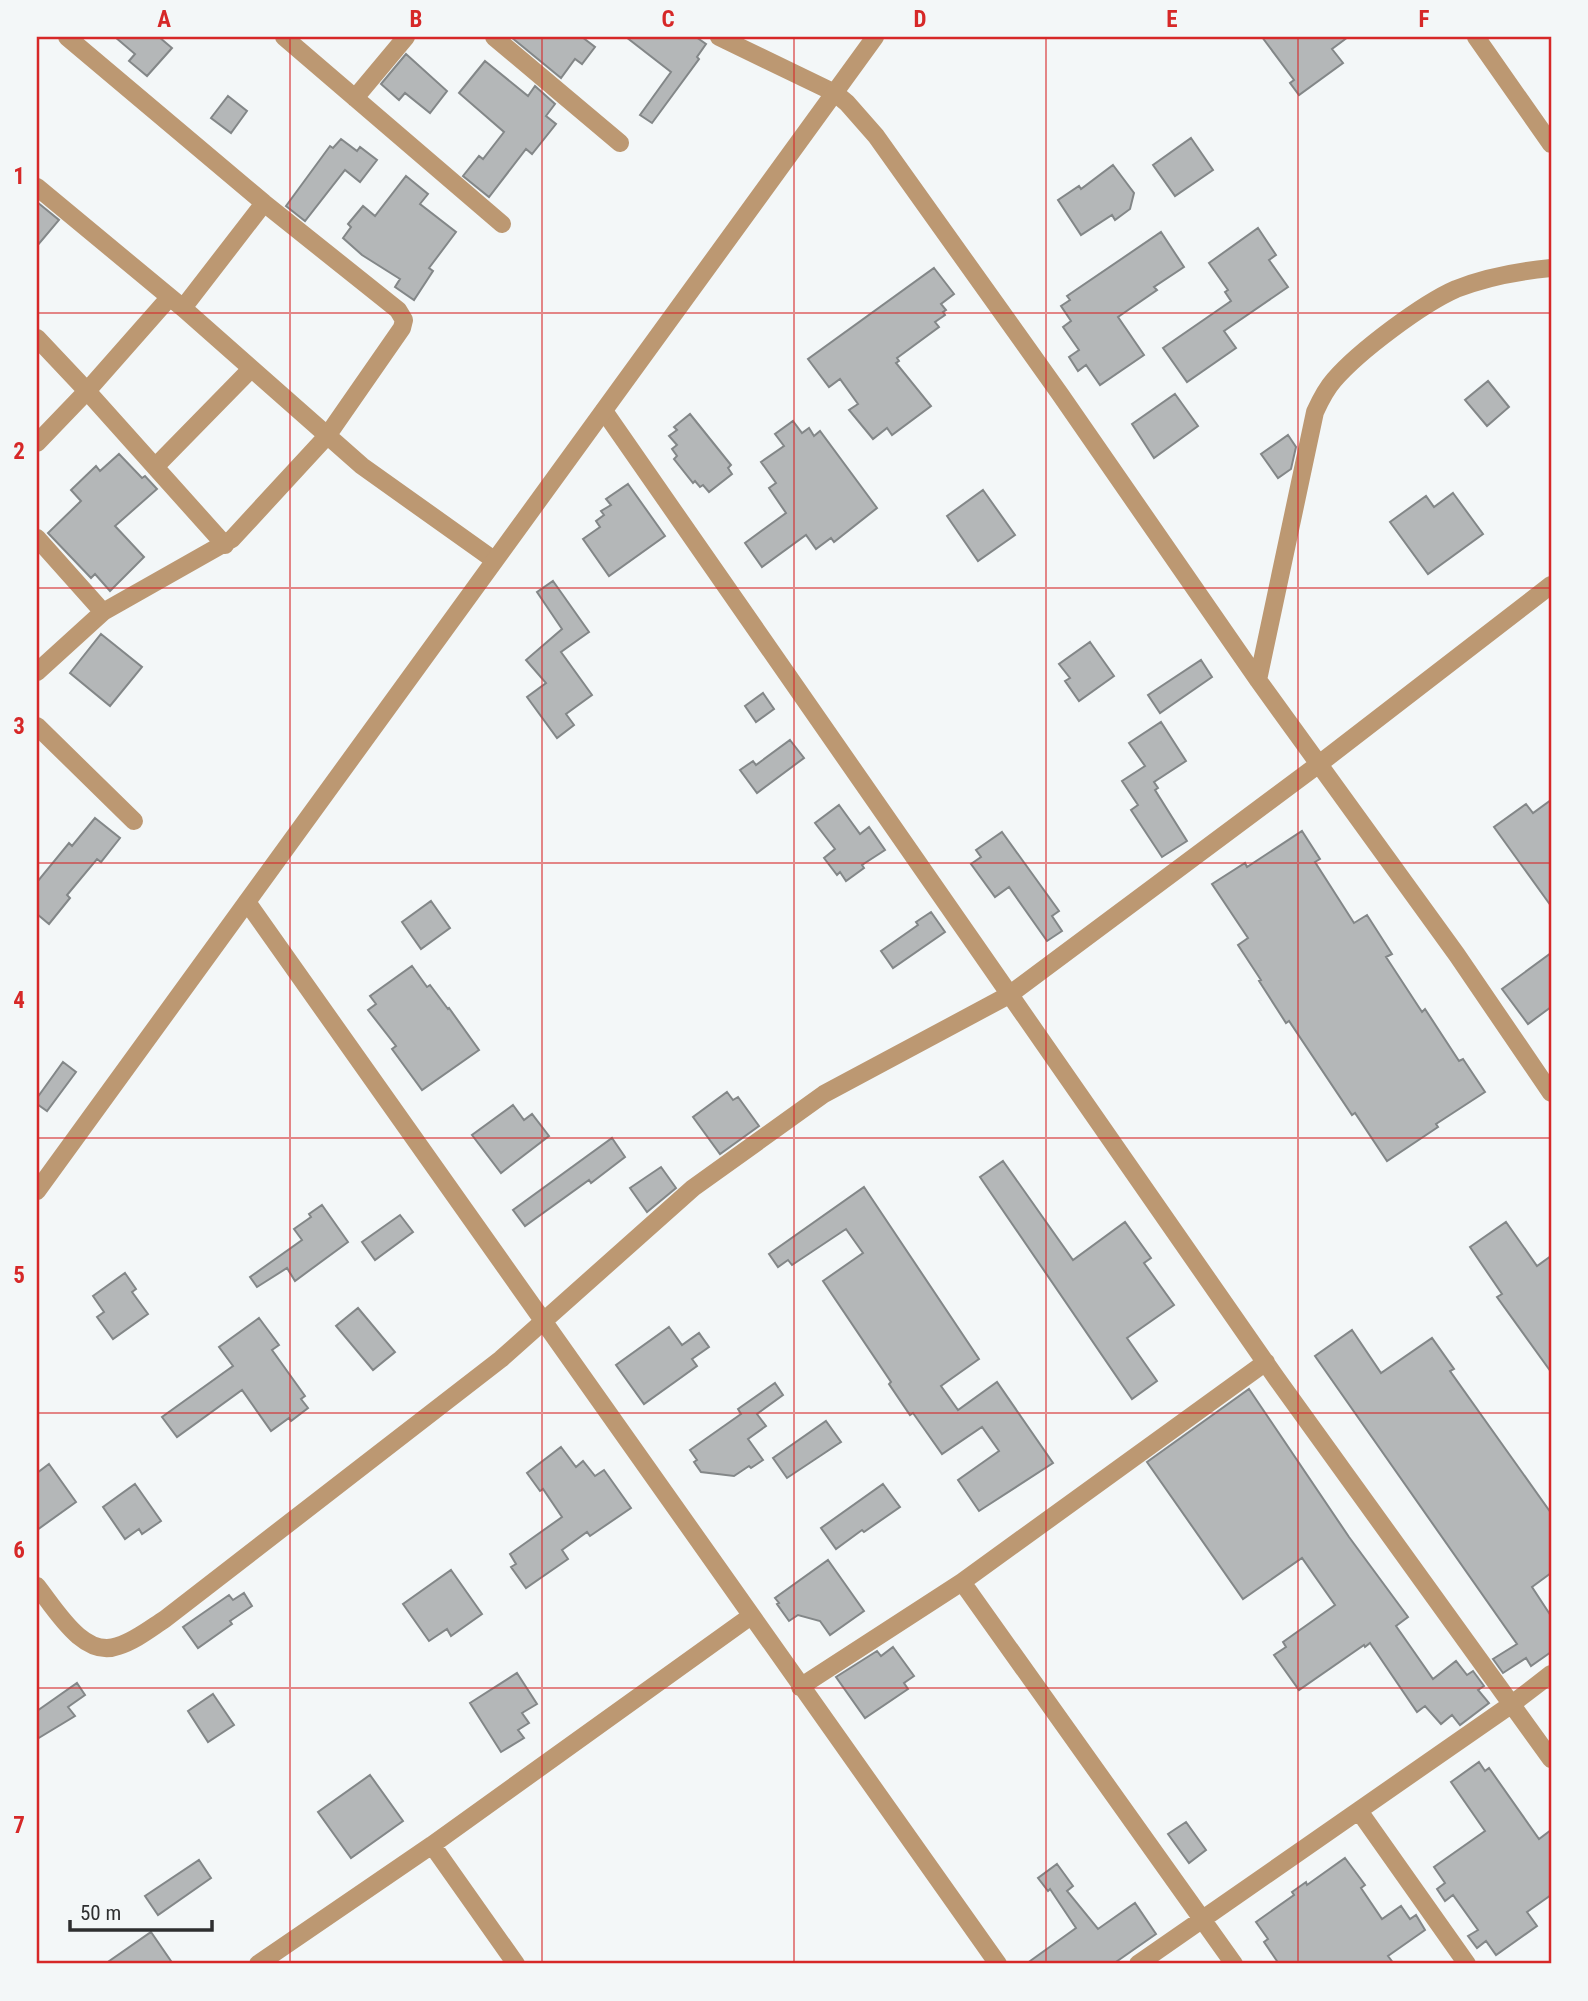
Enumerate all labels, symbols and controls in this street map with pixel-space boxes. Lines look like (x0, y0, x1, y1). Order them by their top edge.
text: A (157, 6, 171, 33)
text: B (410, 6, 422, 33)
text: C (661, 6, 675, 33)
text: D (914, 6, 927, 33)
text: E (1166, 6, 1178, 33)
text: F (1419, 6, 1430, 33)
text: 1 (13, 163, 25, 190)
text: 2 (13, 438, 25, 465)
text: 3 (13, 713, 25, 740)
text: 4 (13, 987, 25, 1014)
text: 5 (13, 1262, 25, 1289)
text: 6 (13, 1537, 25, 1564)
text: 7 (13, 1812, 25, 1839)
scale bar (70, 1889, 212, 1933)
text: 50 m (80, 1901, 121, 1925)

